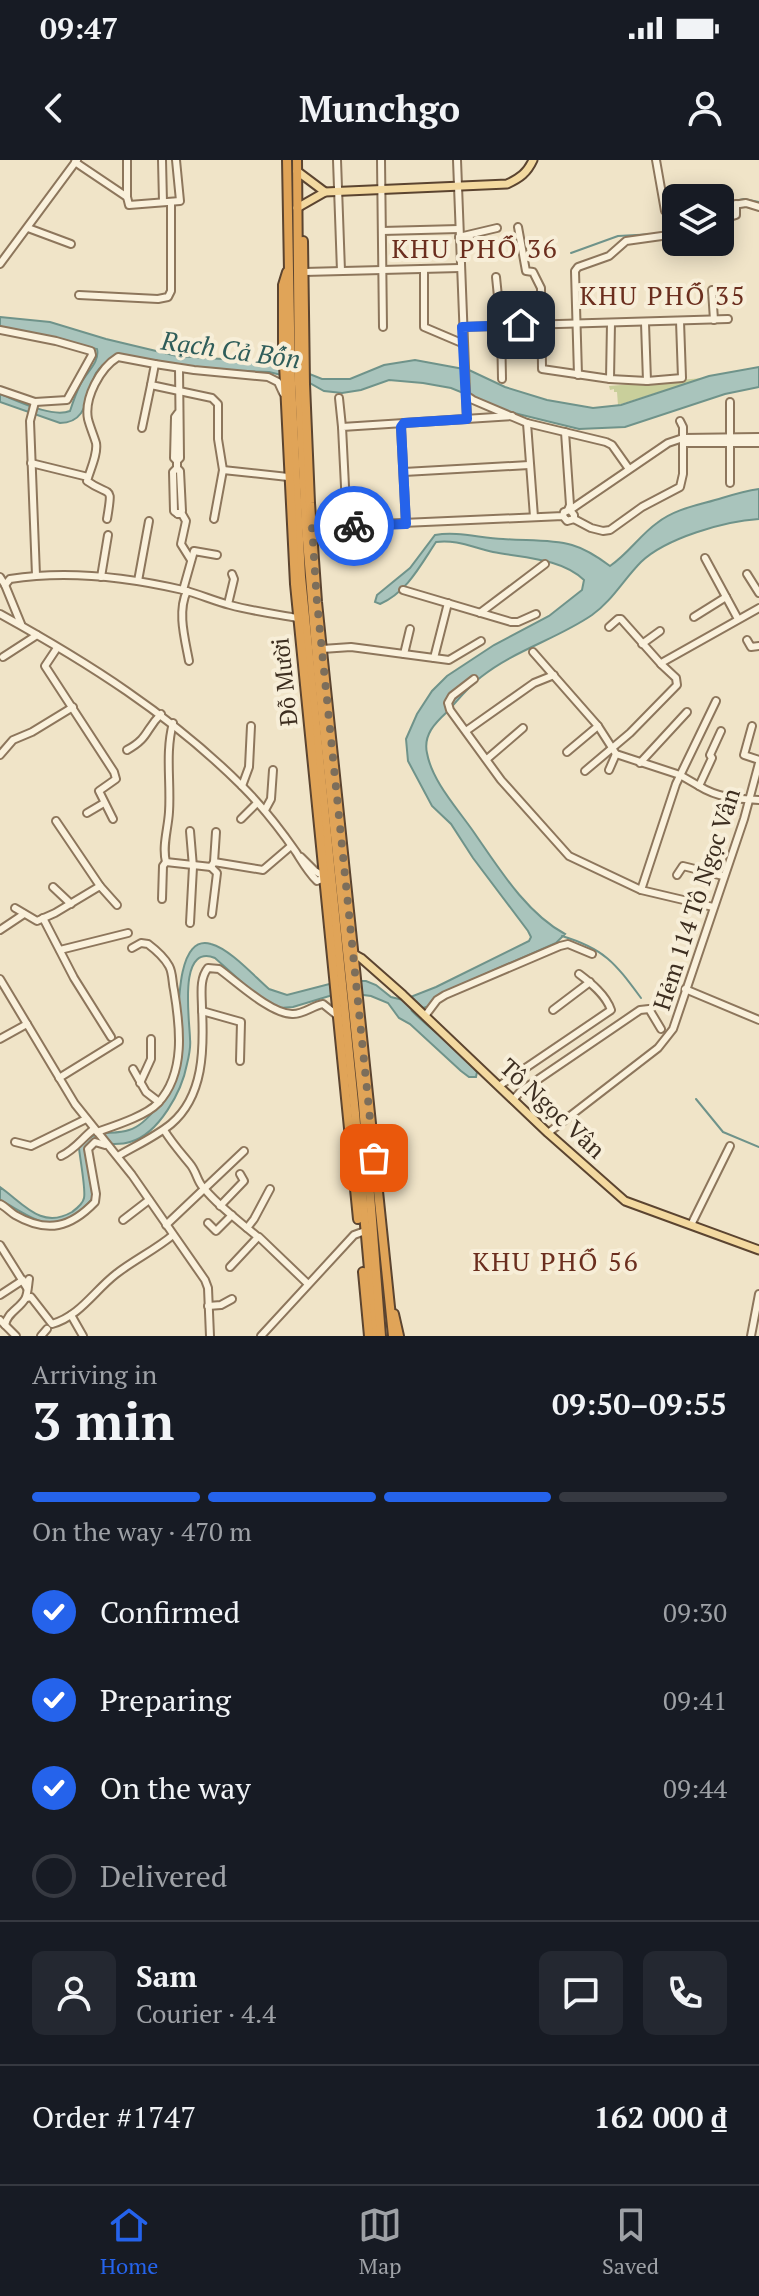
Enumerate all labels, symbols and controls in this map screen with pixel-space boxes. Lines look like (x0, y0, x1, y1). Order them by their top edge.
text: 09:47 (40, 8, 118, 48)
text: Munchgo (299, 85, 460, 132)
icon: back (32, 86, 76, 130)
icon: person (683, 86, 727, 130)
map controls (662, 184, 734, 256)
button: layers (662, 184, 734, 256)
district label: KHU PHỐ 36 (391, 231, 559, 265)
district label: KHU PHỐ 35 (579, 278, 747, 312)
pin (487, 291, 555, 359)
icon: home (499, 303, 543, 347)
water label: Rạch Cả Bốn (158, 322, 303, 376)
courier (314, 486, 394, 566)
icon: bike (332, 504, 376, 548)
street label: Đỗ Mười (263, 636, 305, 728)
street label: Hẻm 114 Tô Ngọc Vân (645, 784, 747, 1014)
street label: Tô Ngọc Vân (494, 1051, 612, 1165)
pin (340, 1124, 408, 1192)
icon: bag (352, 1136, 396, 1180)
district label: KHU PHỐ 56 (472, 1244, 640, 1278)
text: Arriving in (32, 1357, 157, 1391)
text: 09:50–09:55 (552, 1384, 727, 1424)
text: 3 min (32, 1386, 174, 1455)
text: On the way · 470 m (32, 1514, 252, 1548)
icon: check (32, 1590, 76, 1634)
text: Confirmed (100, 1592, 240, 1632)
text: 09:30 (663, 1595, 727, 1629)
icon: check (32, 1678, 76, 1722)
text: Preparing (100, 1680, 231, 1720)
text: 09:41 (663, 1683, 727, 1717)
icon: check (32, 1766, 76, 1810)
text: On the way (100, 1768, 251, 1808)
text: 09:44 (663, 1771, 727, 1805)
text: Delivered (100, 1856, 227, 1896)
button: person (32, 1951, 116, 2035)
button: chat (539, 1951, 623, 2035)
button: phone (643, 1951, 727, 2035)
text: Sam (136, 1956, 197, 1996)
text: Courier · 4.4 (136, 1996, 276, 2030)
text: Order #1747 (32, 2097, 196, 2137)
text: 162 000 ₫ (594, 2097, 727, 2137)
tab: Home (100, 2203, 158, 2280)
tab: Map (358, 2203, 402, 2280)
tab: Saved (602, 2203, 659, 2280)

